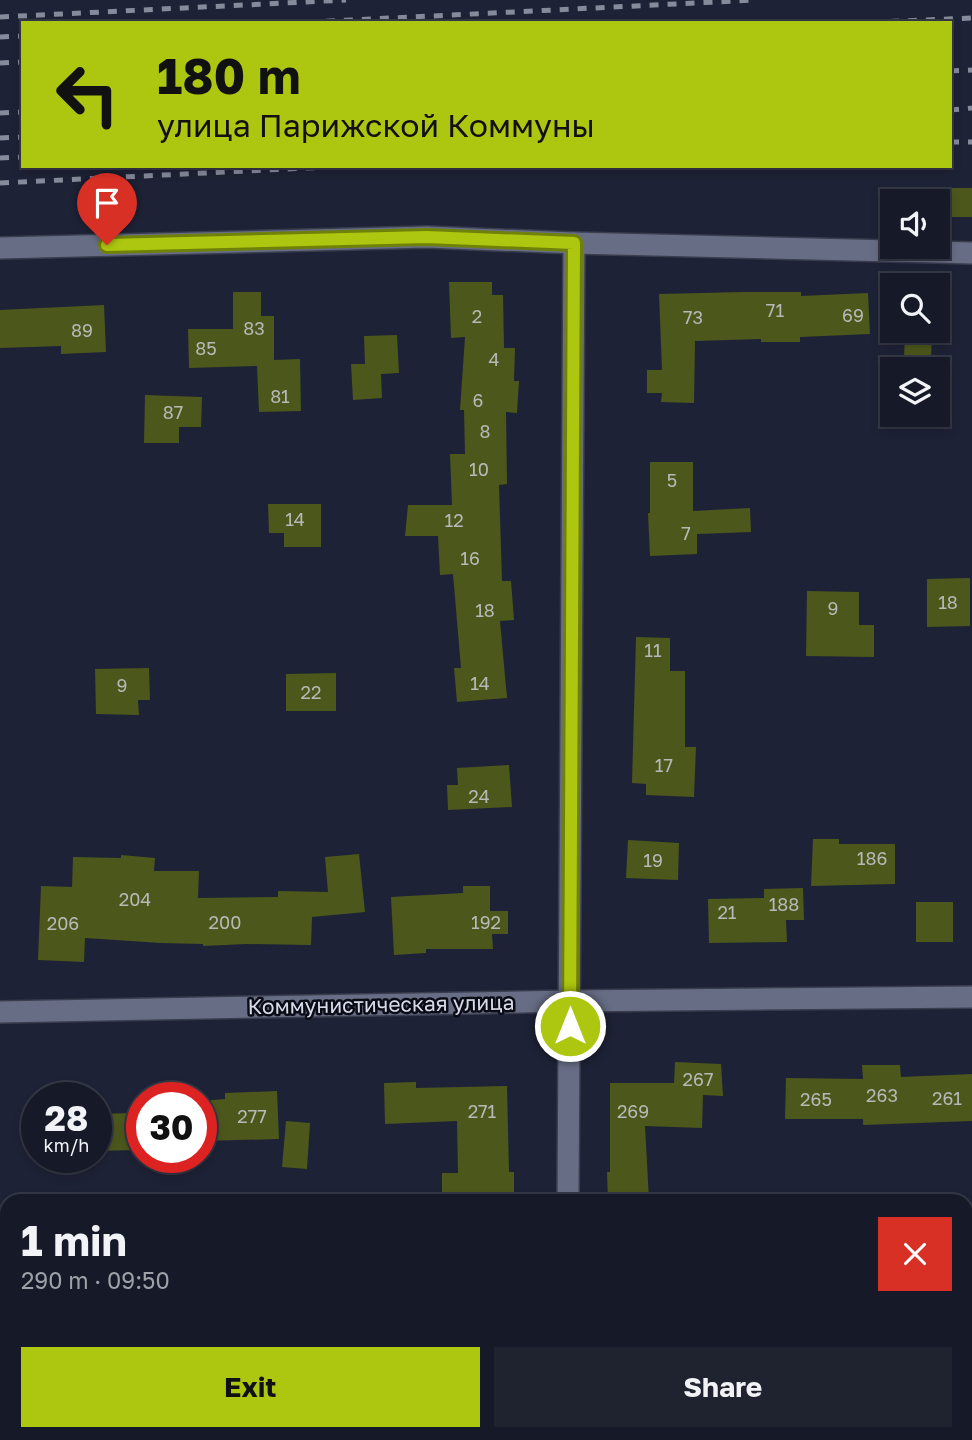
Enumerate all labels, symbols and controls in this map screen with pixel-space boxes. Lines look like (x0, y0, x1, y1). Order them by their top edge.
text: 180 m (157, 46, 301, 105)
icon: left (42, 49, 133, 140)
text: улица Парижской Коммуны (157, 106, 595, 144)
pin (77, 173, 137, 245)
icon: arrive (88, 184, 126, 222)
map controls (880, 189, 950, 427)
button: sound (880, 189, 950, 259)
button: search (880, 273, 950, 343)
house number: 71 (766, 299, 784, 321)
house number: 69 (842, 304, 864, 326)
house number: 2 (472, 305, 482, 327)
house number: 73 (683, 306, 703, 328)
house number: 83 (243, 317, 265, 339)
house number: 89 (71, 319, 93, 341)
house number: 85 (195, 337, 217, 359)
house number: 4 (489, 348, 500, 370)
button: layers (880, 357, 950, 427)
house number: 81 (270, 385, 290, 407)
house number: 6 (473, 389, 483, 411)
house number: 87 (163, 401, 183, 423)
house number: 8 (480, 420, 490, 442)
house number: 10 (469, 458, 489, 480)
house number: 5 (667, 469, 677, 491)
house number: 14 (285, 508, 305, 530)
house number: 12 (444, 509, 464, 531)
house number: 7 (681, 522, 691, 544)
house number: 16 (460, 547, 480, 569)
house number: 18 (938, 591, 958, 613)
house number: 9 (828, 597, 838, 619)
house number: 18 (475, 599, 495, 621)
house number: 11 (644, 639, 662, 661)
house number: 14 (470, 672, 490, 694)
house number: 9 (117, 674, 127, 696)
house number: 22 (301, 681, 321, 703)
house number: 17 (655, 754, 673, 776)
house number: 24 (468, 785, 490, 807)
house number: 186 (857, 847, 887, 869)
house number: 19 (643, 849, 663, 871)
house number: 204 (119, 888, 151, 910)
house number: 188 (769, 893, 799, 915)
house number: 21 (717, 901, 737, 923)
house number: 200 (209, 911, 241, 933)
house number: 192 (471, 911, 501, 933)
house number: 206 (47, 912, 79, 934)
street label: Коммунистическая улица (247, 989, 515, 1019)
position arrow (533, 989, 607, 1063)
house number: 267 (683, 1068, 713, 1090)
speed limit sign: 30 (126, 1082, 217, 1173)
house number: 263 (866, 1084, 898, 1106)
house number: 261 (932, 1087, 962, 1109)
house number: 265 (800, 1088, 832, 1110)
text: 28 (45, 1097, 88, 1139)
house number: 271 (468, 1100, 497, 1122)
house number: 269 (617, 1100, 649, 1122)
house number: 277 (237, 1105, 267, 1127)
text: km/h (44, 1134, 89, 1156)
text: 1 min (21, 1215, 127, 1265)
button: close (878, 1217, 952, 1291)
text: 290 m · 09:50 (21, 1266, 170, 1294)
button: Exit (21, 1347, 480, 1427)
button: Share (494, 1347, 952, 1427)

